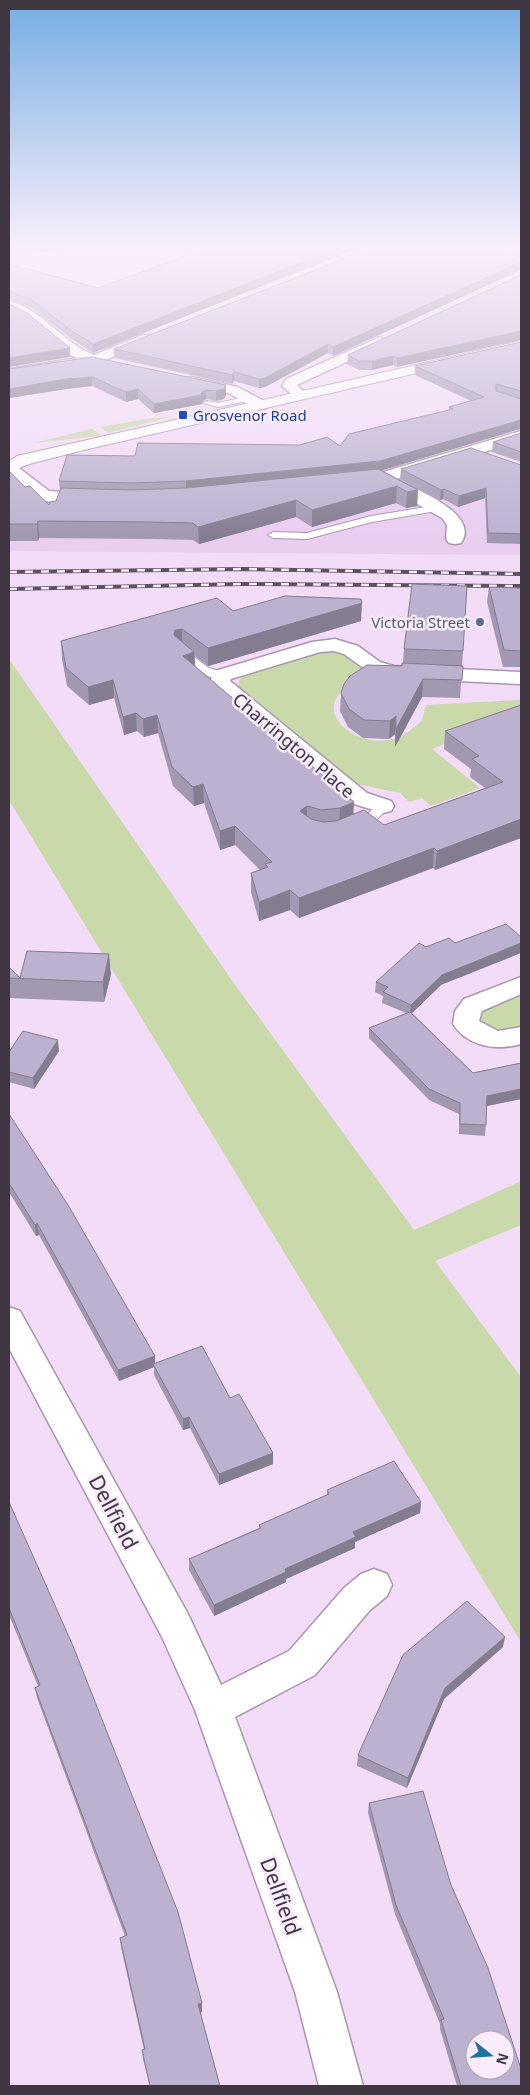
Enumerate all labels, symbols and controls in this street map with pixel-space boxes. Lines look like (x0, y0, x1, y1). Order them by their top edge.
place label: Grosvenor Road (193, 405, 307, 425)
marker: Grosvenor Road (177, 409, 189, 421)
place label: Victoria Street (371, 612, 471, 632)
marker: Victoria Street (474, 616, 486, 628)
street label: Charrington Place (228, 687, 360, 803)
street label: Dellfield (83, 1470, 145, 1554)
street label: Dellfield (254, 1853, 308, 1939)
north arrow (465, 2030, 515, 2080)
text: N (492, 2051, 514, 2067)

